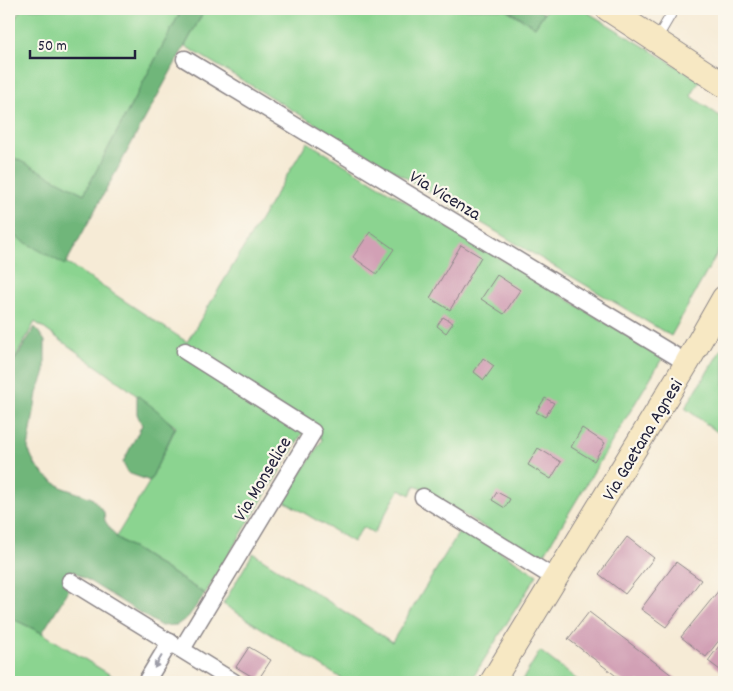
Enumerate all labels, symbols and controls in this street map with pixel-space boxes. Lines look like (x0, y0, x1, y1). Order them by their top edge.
scale bar (30, 28, 135, 60)
text: 50 m (38, 36, 67, 58)
street label: Via Vicenza (403, 165, 486, 230)
street label: Via Gaetana Agnesi (597, 374, 691, 507)
street label: Via Monselice (228, 432, 300, 527)
one-way arrow (153, 656, 162, 669)

